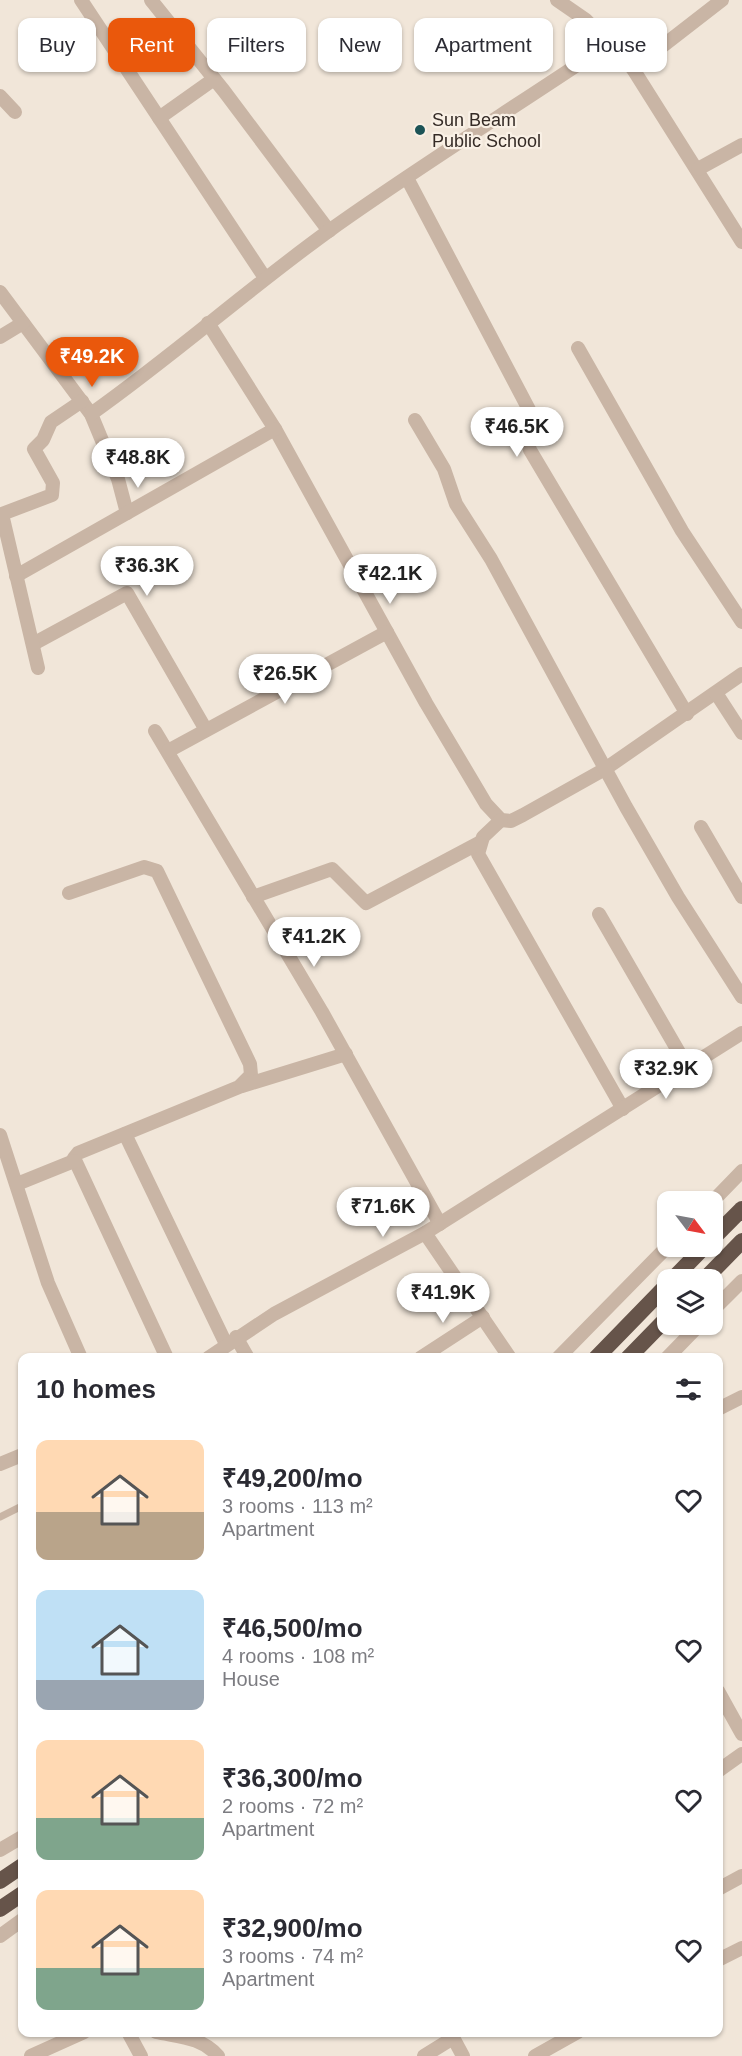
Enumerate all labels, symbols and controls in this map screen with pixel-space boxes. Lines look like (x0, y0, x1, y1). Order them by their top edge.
chip: Buy (18, 18, 96, 72)
chip: Rent (108, 18, 195, 72)
chip: Filters (207, 18, 306, 72)
chip: New (318, 18, 402, 72)
chip: Apartment (414, 18, 553, 72)
chip: House (565, 18, 667, 72)
place label: Sun Beam Public School (432, 110, 541, 151)
marker: Sun Beam Public School (413, 123, 427, 137)
pin: ₹49.2K (43, 337, 141, 388)
text: ₹49.2K (60, 345, 124, 367)
pin: ₹46.5K (468, 407, 566, 458)
text: ₹46.5K (485, 415, 549, 437)
pin: ₹48.8K (89, 438, 187, 489)
text: ₹48.8K (106, 446, 170, 468)
pin: ₹36.3K (98, 546, 196, 597)
text: ₹36.3K (115, 554, 179, 576)
pin: ₹42.1K (341, 554, 439, 605)
text: ₹42.1K (358, 562, 422, 584)
pin: ₹26.5K (236, 654, 334, 705)
text: ₹26.5K (253, 662, 317, 684)
pin: ₹41.2K (265, 917, 363, 968)
text: ₹41.2K (282, 925, 346, 947)
pin: ₹32.9K (617, 1049, 715, 1100)
text: ₹32.9K (634, 1057, 698, 1079)
pin: ₹71.6K (334, 1187, 432, 1238)
north arrow (657, 1191, 723, 1257)
map controls (657, 1191, 723, 1335)
text: ₹71.6K (351, 1195, 415, 1217)
button: layers (657, 1269, 723, 1335)
pin: ₹41.9K (394, 1273, 492, 1324)
text: ₹41.9K (411, 1281, 475, 1303)
icon: filters (672, 1373, 705, 1406)
text: 10 homes (36, 1374, 156, 1404)
text: ₹49,200/mo (222, 1463, 363, 1493)
icon: home (84, 1464, 156, 1536)
icon: heart (672, 1484, 705, 1517)
text: 3 rooms · 113 m² (222, 1495, 373, 1517)
text: Apartment (222, 1518, 314, 1540)
text: ₹46,500/mo (222, 1613, 363, 1643)
icon: home (84, 1614, 156, 1686)
icon: heart (672, 1634, 705, 1667)
text: 4 rooms · 108 m² (222, 1645, 374, 1667)
text: House (222, 1668, 280, 1690)
text: ₹36,300/mo (222, 1763, 363, 1793)
icon: home (84, 1764, 156, 1836)
icon: heart (672, 1784, 705, 1817)
text: 2 rooms · 72 m² (222, 1795, 363, 1817)
text: Apartment (222, 1818, 314, 1840)
text: ₹32,900/mo (222, 1913, 363, 1943)
icon: home (84, 1914, 156, 1986)
icon: heart (672, 1934, 705, 1967)
text: 3 rooms · 74 m² (222, 1945, 363, 1967)
text: Apartment (222, 1968, 314, 1990)

